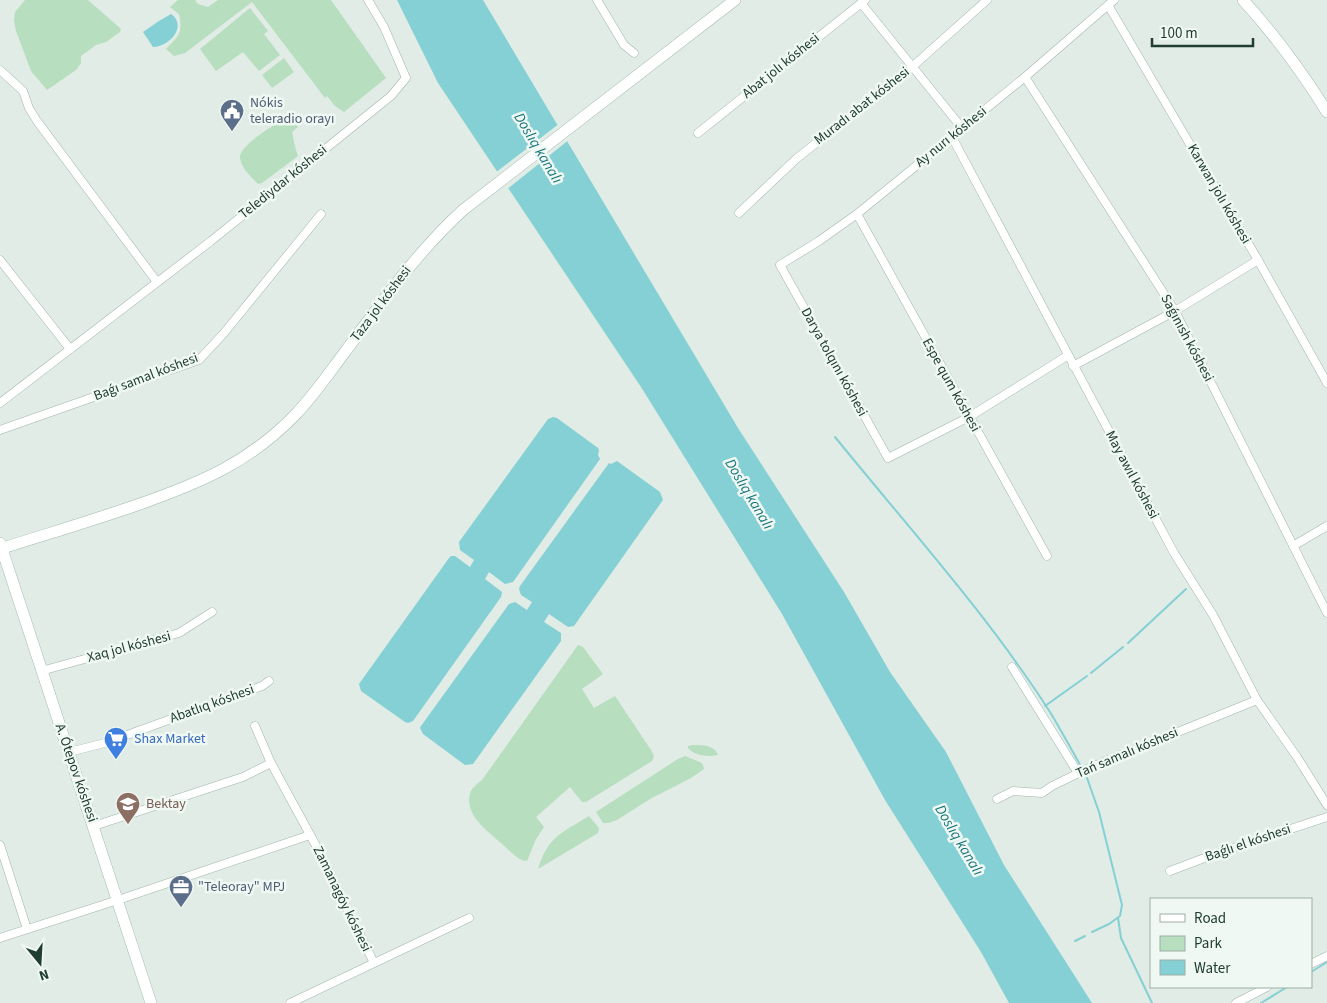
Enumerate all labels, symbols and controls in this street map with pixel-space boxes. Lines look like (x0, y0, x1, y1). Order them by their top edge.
scale bar (1152, 15, 1253, 47)
text: 100 m (1160, 23, 1198, 44)
street label: Abat jolı kóshesi (738, 29, 824, 103)
street label: Muradı abat kóshesi (810, 62, 914, 150)
place label: Nókis teleradio orayı (250, 93, 334, 129)
public building icon: Nókis teleradio orayı (219, 98, 245, 132)
street label: Ay nurı kóshesi (911, 102, 991, 172)
water label: Doslıq kanalı (509, 109, 568, 188)
street label: Telediydar kóshesi (235, 140, 331, 224)
street label: Karwan jolı kóshesi (1182, 140, 1256, 248)
street label: Taza jol kóshesi (346, 262, 416, 346)
street label: Saǵınısh kóshesi (1156, 291, 1218, 385)
street label: Darya tolqını kóshesi (796, 304, 872, 420)
street label: Espe qum kóshesi (917, 334, 985, 436)
street label: Baǵı samal kóshesi (91, 348, 201, 406)
street label: May awıl kóshesi (1100, 427, 1164, 523)
water label: Doslıq kanalı (720, 455, 779, 534)
street label: Xaq jol kóshesi (85, 626, 173, 668)
street label: Abatlıq kóshesi (167, 679, 257, 729)
street label: A. Ótepov kóshesi (50, 721, 102, 825)
street label: Tań samalı kóshesi (1073, 722, 1181, 784)
supermarket icon: Shax Market (103, 726, 129, 760)
place label: Shax Market (134, 729, 206, 749)
school or university icon: Bektay (115, 791, 141, 825)
place label: Bektay (146, 794, 186, 814)
water label: Doslıq kanalı (930, 801, 989, 880)
street label: Baǵlı el kóshesi (1202, 819, 1294, 867)
street label: Zamanagóy kóshesi (308, 843, 376, 955)
office icon: "Teleoray" MPJ (168, 874, 194, 908)
place label: "Teleoray" MPJ (198, 877, 285, 897)
legend (1150, 898, 1312, 988)
text: Road (1194, 908, 1226, 929)
text: Park (1194, 933, 1223, 954)
north arrow (15, 938, 65, 988)
text: Water (1194, 958, 1231, 979)
text: N (36, 963, 51, 985)

